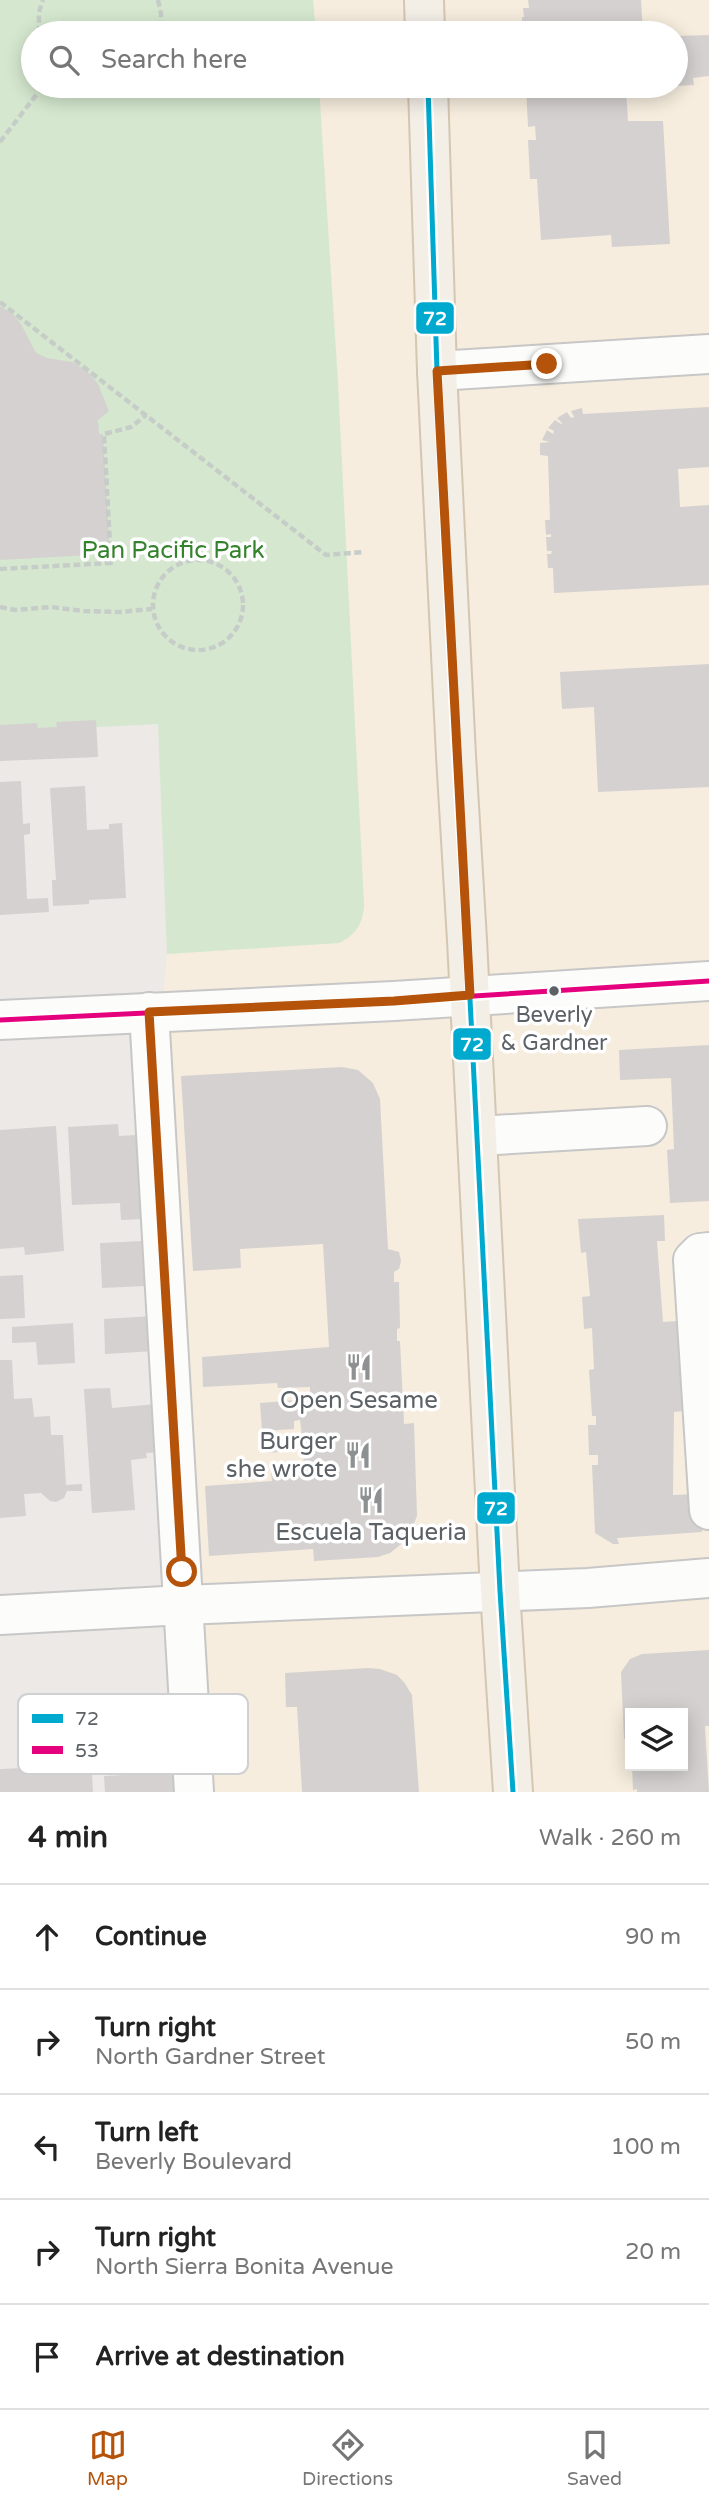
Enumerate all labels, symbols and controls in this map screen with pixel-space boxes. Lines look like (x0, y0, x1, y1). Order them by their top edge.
search box (21, 21, 688, 98)
icon: search (45, 41, 83, 79)
text: Search here (101, 44, 247, 75)
line badge: 72 (415, 301, 455, 335)
text: 72 (423, 308, 447, 330)
route end (531, 348, 562, 379)
park label: Pan Pacific Park (81, 536, 265, 565)
marker: Beverly & Gardner (547, 984, 561, 998)
place label: Beverly & Gardner (500, 1002, 608, 1056)
line badge: 72 (452, 1027, 492, 1061)
text: 72 (460, 1034, 484, 1056)
restaurant icon: Open Sesame (344, 1352, 374, 1382)
place label: Open Sesame (280, 1386, 438, 1415)
place label: Burger she wrote (226, 1427, 338, 1484)
restaurant icon: Burger she wrote (343, 1440, 373, 1470)
restaurant icon: Escuela Taqueria (356, 1485, 386, 1515)
line badge: 72 (476, 1491, 516, 1525)
text: 72 (484, 1498, 508, 1520)
place label: Escuela Taqueria (275, 1518, 467, 1547)
route start (166, 1556, 197, 1587)
legend (18, 1694, 248, 1774)
text: 72 (75, 1708, 99, 1730)
map controls (625, 1708, 688, 1771)
button: layers (625, 1708, 688, 1771)
text: 53 (75, 1740, 99, 1762)
text: 4 min (28, 1819, 108, 1856)
text: Walk · 260 m (539, 1824, 681, 1852)
icon: ahead (28, 1918, 66, 1956)
text: Continue (95, 1921, 207, 1952)
text: 90 m (625, 1923, 681, 1951)
text: Turn right (95, 2012, 216, 2043)
icon: right (28, 2023, 66, 2061)
text: 50 m (625, 2028, 681, 2056)
text: North Gardner Street (95, 2043, 326, 2071)
text: Turn left (95, 2117, 198, 2148)
icon: left (28, 2128, 66, 2166)
text: 100 m (611, 2133, 681, 2161)
text: Beverly Boulevard (95, 2148, 292, 2176)
text: Turn right (95, 2222, 216, 2253)
icon: right (28, 2233, 66, 2271)
text: 20 m (625, 2238, 681, 2266)
text: North Sierra Bonita Avenue (95, 2253, 394, 2281)
icon: arrive (28, 2338, 66, 2376)
text: Arrive at destination (95, 2341, 345, 2372)
tab: Map (87, 2426, 128, 2490)
tab: Directions (302, 2426, 393, 2490)
tab: Saved (567, 2426, 622, 2490)

